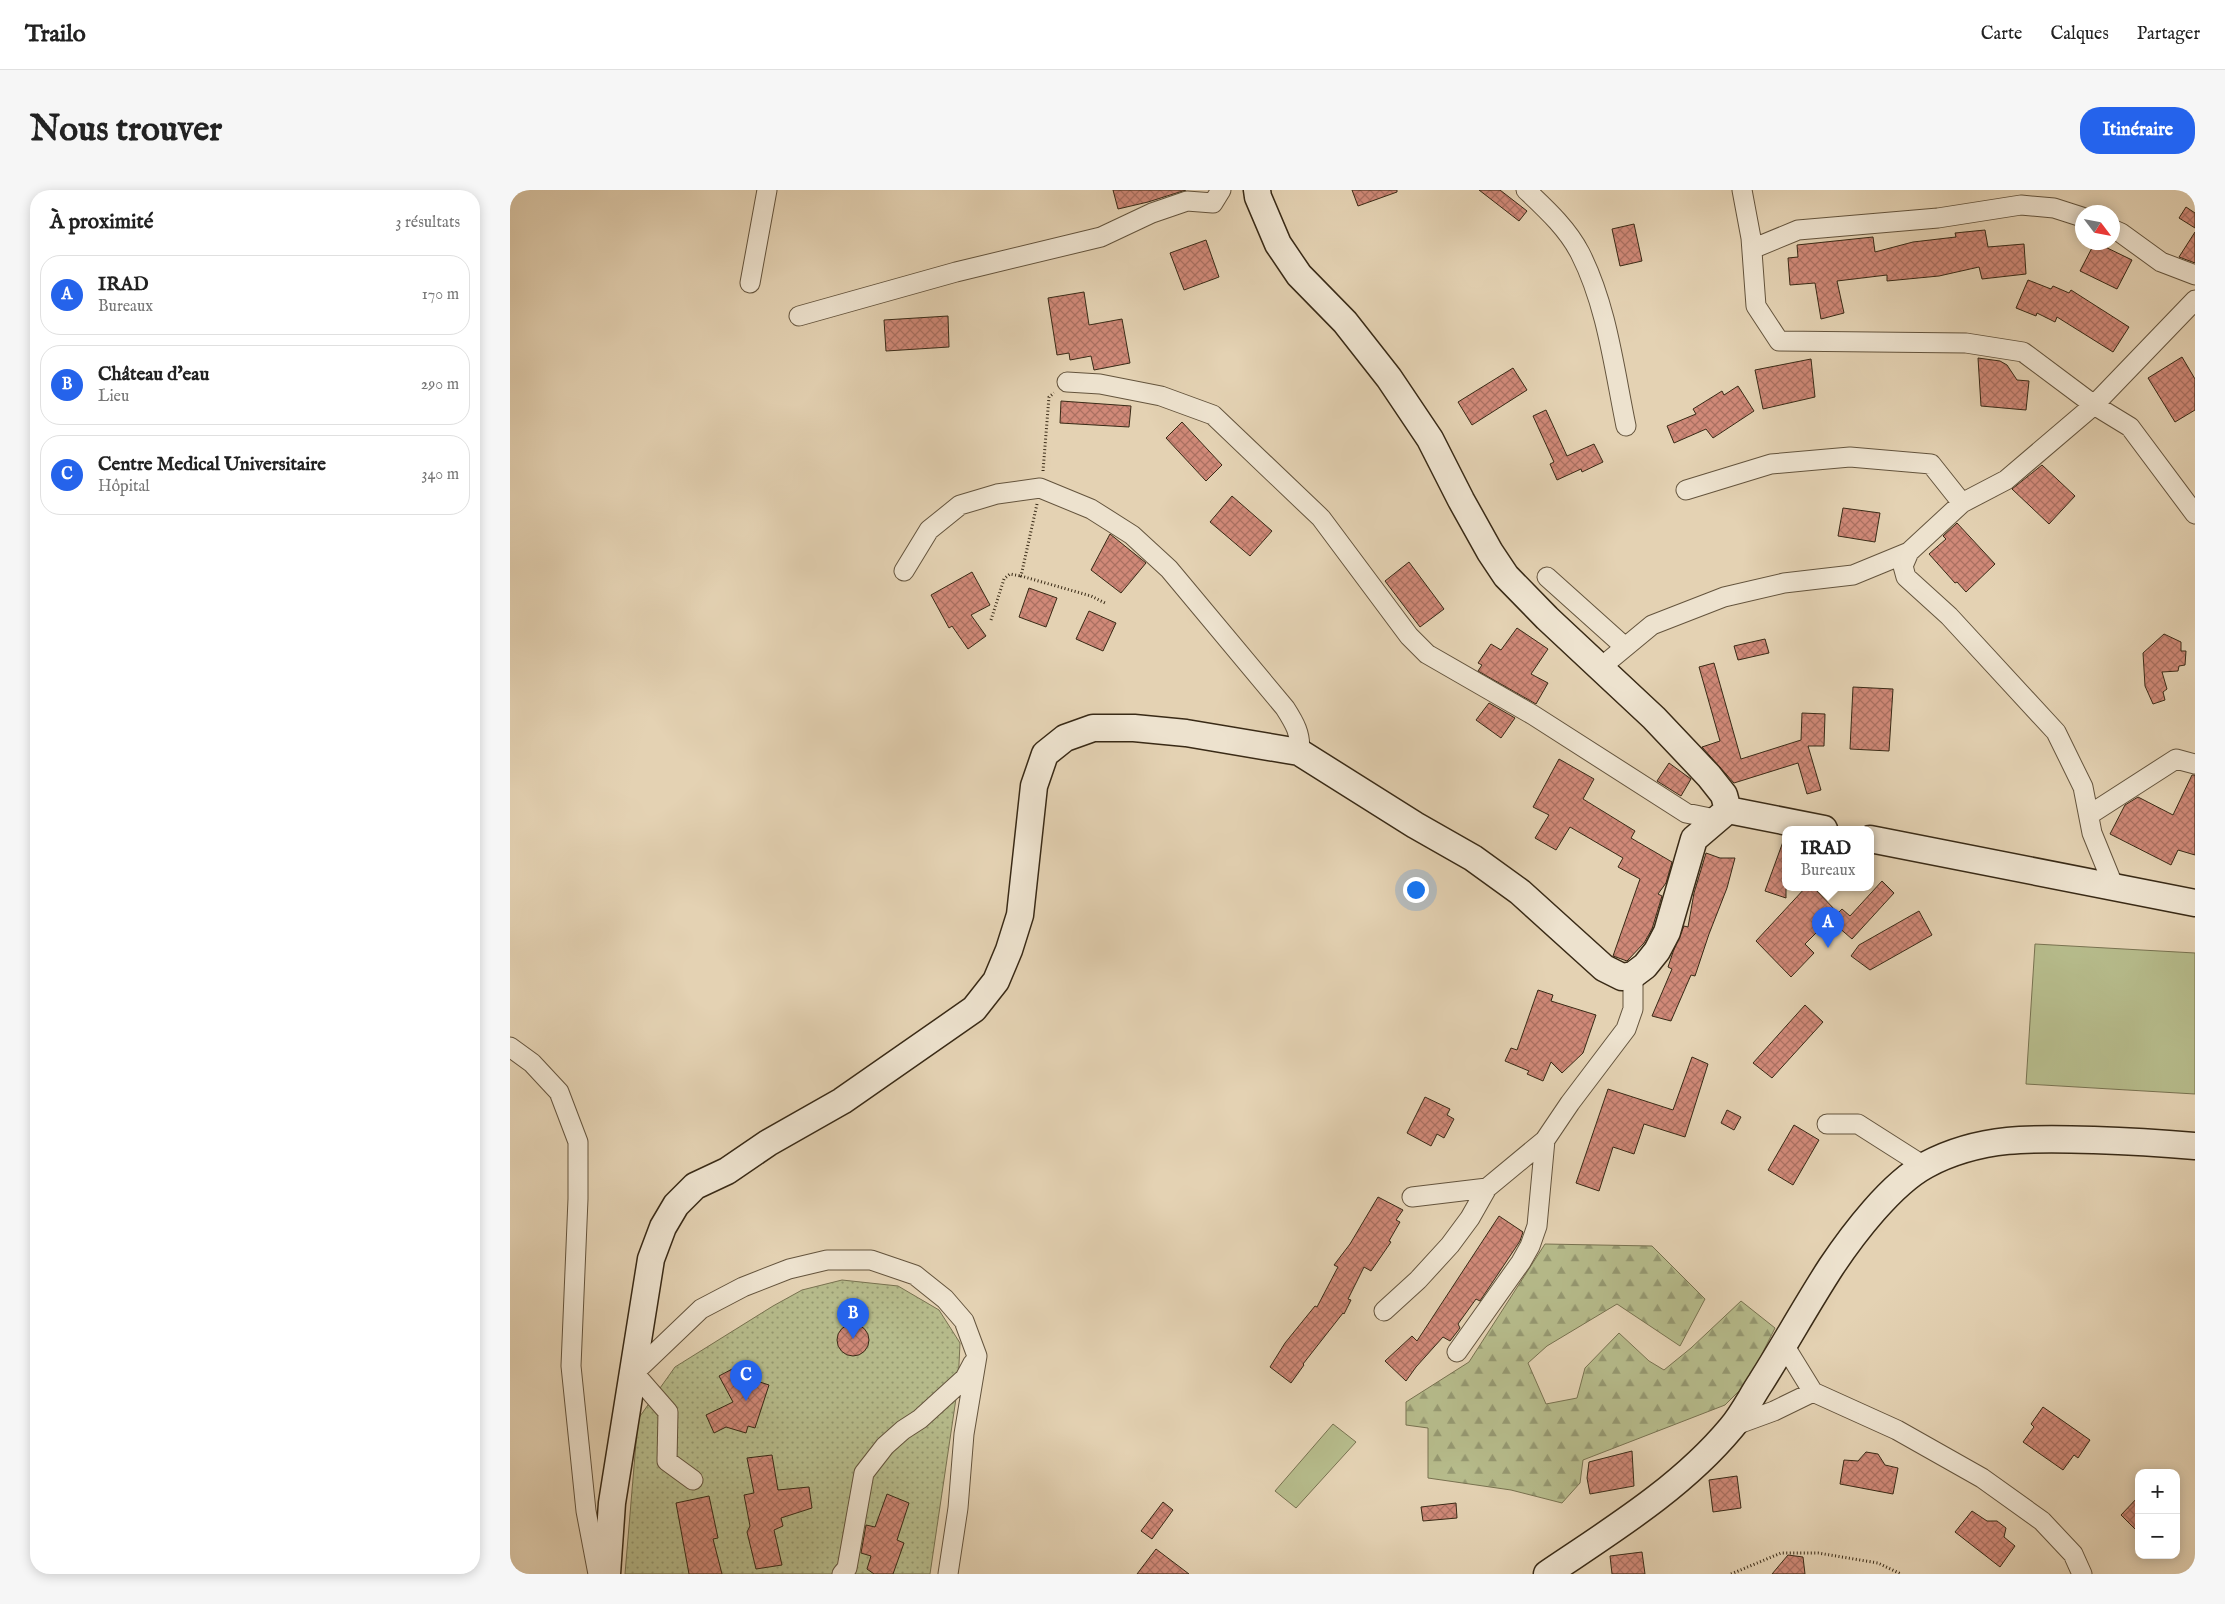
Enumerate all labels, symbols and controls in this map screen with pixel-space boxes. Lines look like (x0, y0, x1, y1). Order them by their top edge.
text: Trailo (25, 19, 86, 50)
text: Carte (1981, 23, 2022, 46)
text: Calques (2050, 23, 2109, 46)
text: Partager (2137, 23, 2200, 46)
button: Itinéraire (2080, 107, 2195, 154)
text: Nous trouver (30, 108, 222, 153)
north arrow (2075, 205, 2120, 250)
text: À proximité (50, 209, 153, 236)
text: 3 résultats (395, 213, 460, 233)
text: IRAD (98, 273, 149, 297)
text: A (62, 285, 72, 305)
text: 170 m (422, 285, 459, 305)
text: Bureaux (98, 297, 153, 317)
text: Château d'eau (98, 363, 209, 387)
text: B (62, 375, 72, 395)
text: 290 m (421, 375, 459, 395)
text: Lieu (98, 387, 129, 407)
text: Centre Medical Universitaire (98, 453, 326, 477)
text: C (61, 465, 73, 485)
text: 340 m (421, 465, 459, 485)
text: Hôpital (98, 477, 150, 497)
popup (1782, 826, 1874, 891)
text: IRAD (1800, 837, 1851, 861)
text: Bureaux (1800, 861, 1856, 881)
your location (1403, 877, 1429, 903)
pin: A (1812, 907, 1844, 948)
pin: B (837, 1298, 869, 1339)
pin: C (730, 1360, 762, 1401)
map controls (2135, 1469, 2180, 1559)
button: + (2135, 1469, 2180, 1514)
button: − (2135, 1514, 2180, 1559)

